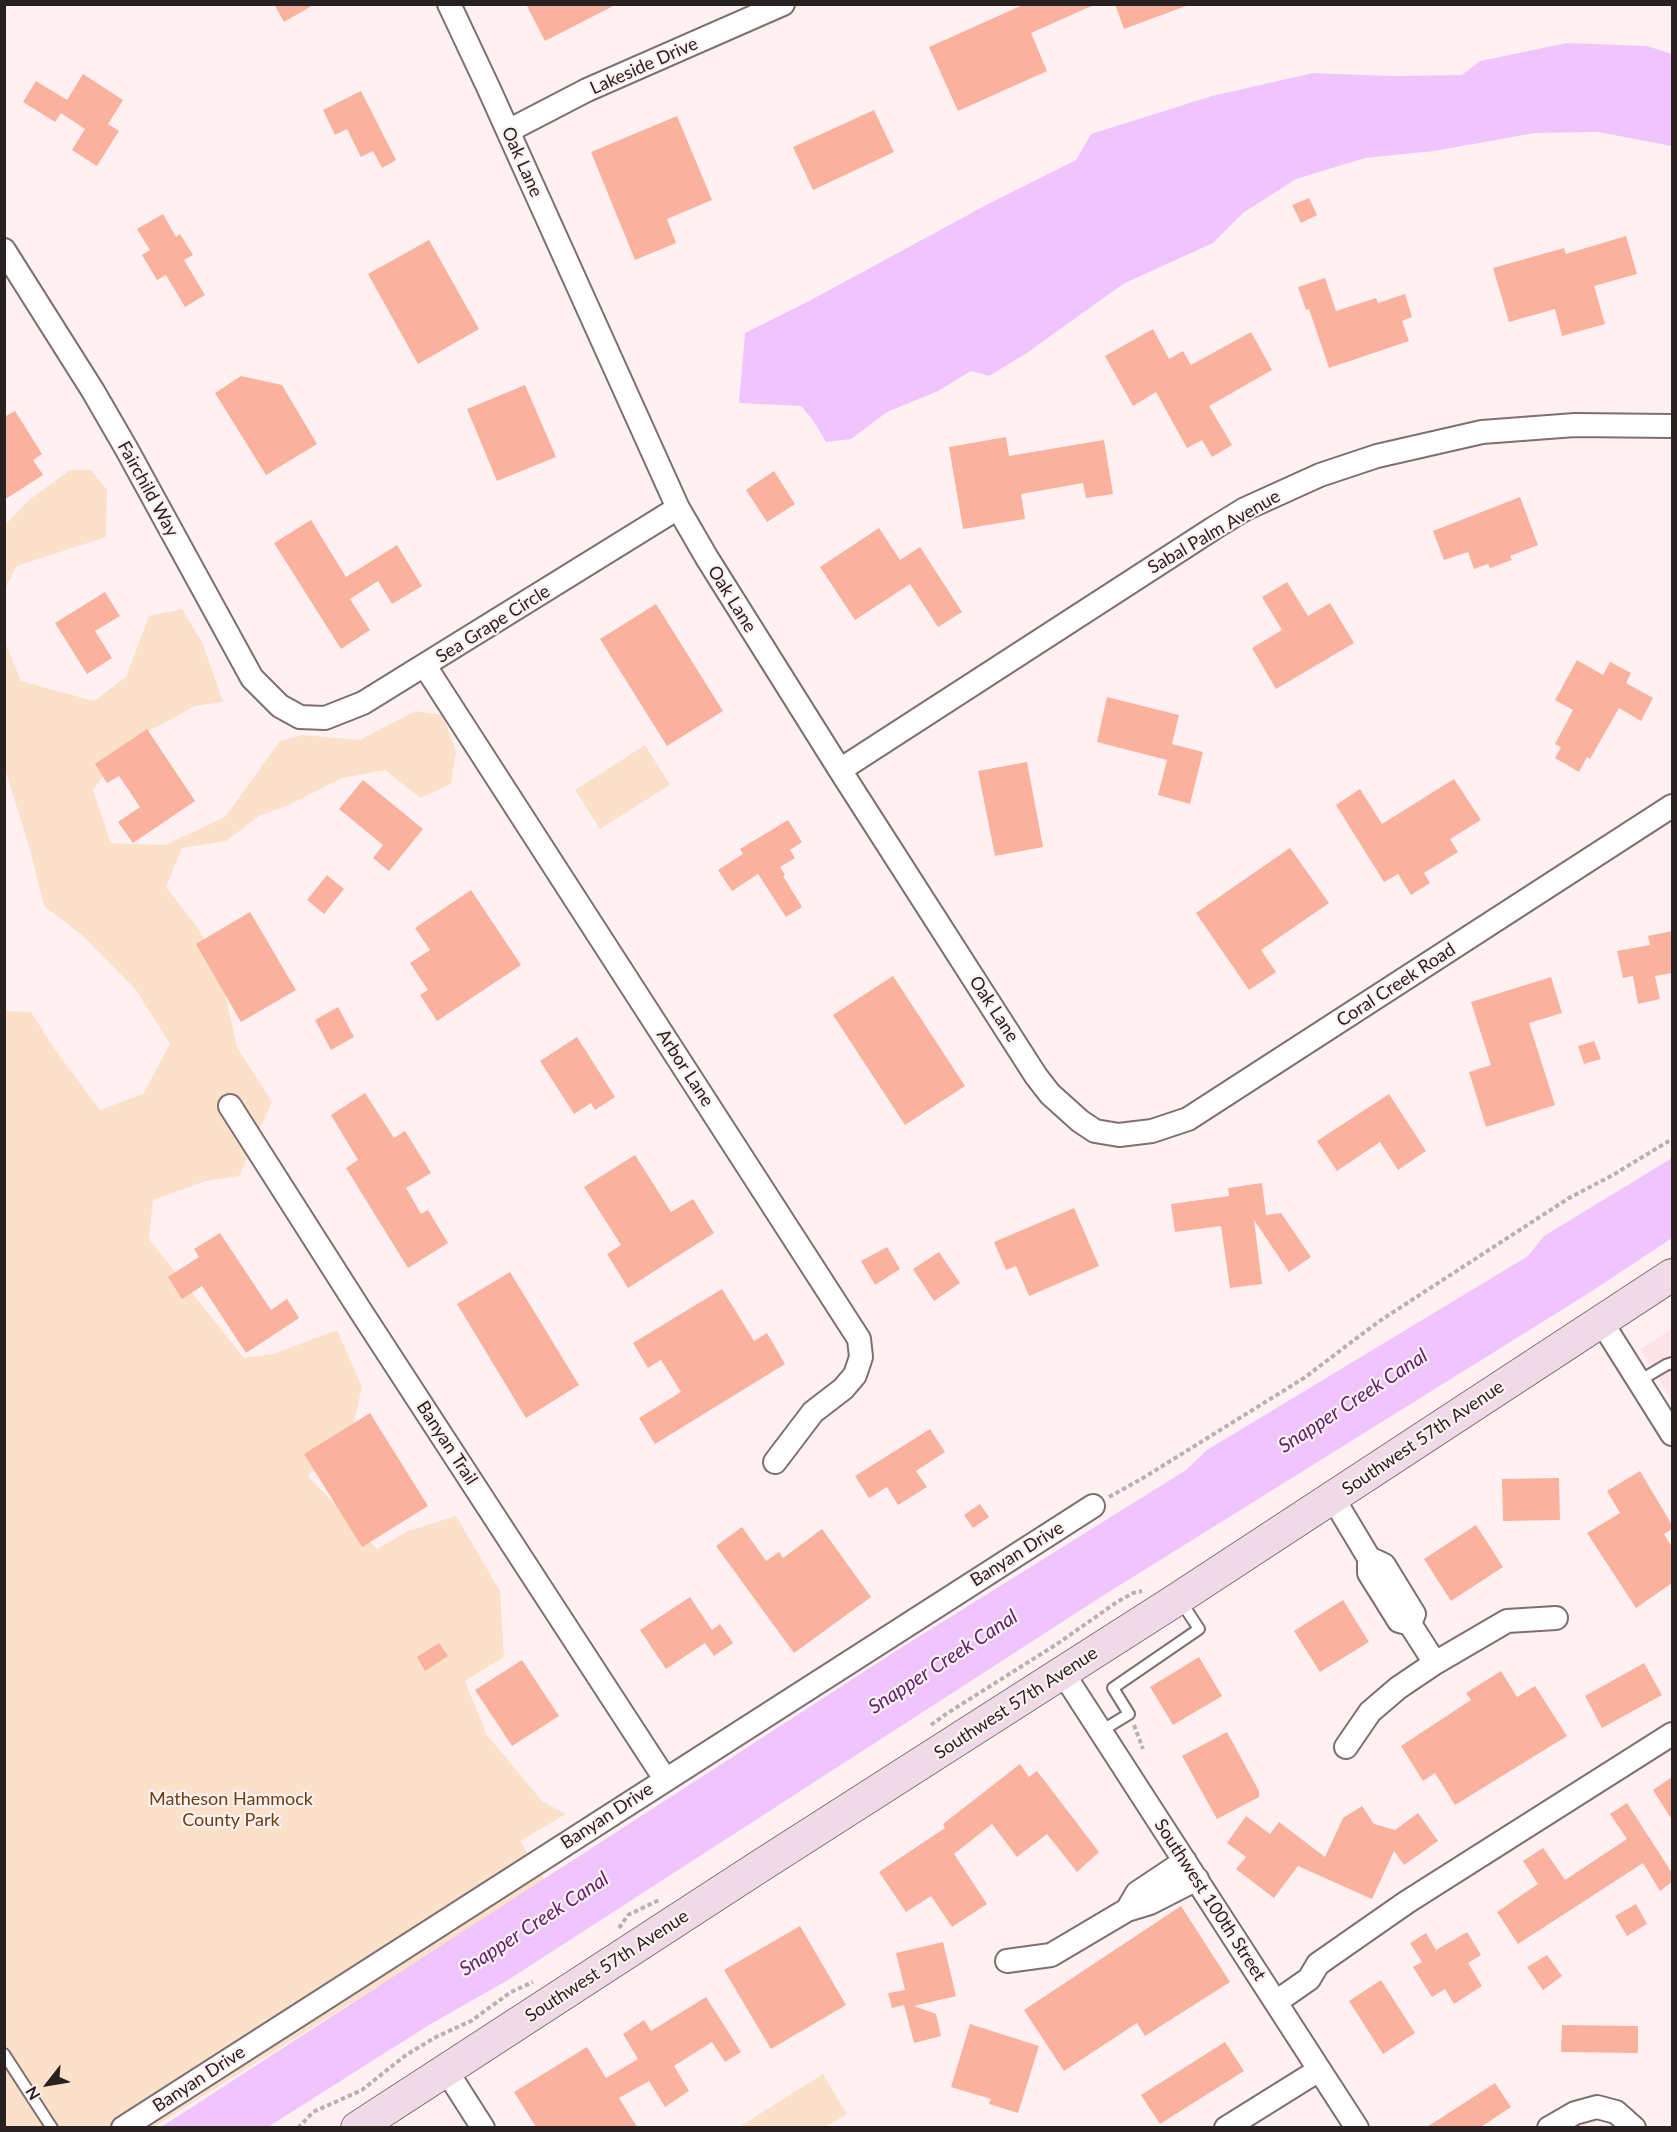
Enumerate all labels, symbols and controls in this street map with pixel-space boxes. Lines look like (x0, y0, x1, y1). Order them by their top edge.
street label: Lakeside Drive (587, 33, 701, 99)
street label: Oak Lane (497, 124, 547, 200)
street label: Fairchild Way (113, 437, 183, 541)
street label: Sabal Palm Avenue (1144, 485, 1284, 579)
street label: Oak Lane (703, 562, 761, 636)
street label: Sea Grape Circle (432, 580, 554, 668)
street label: Coral Creek Road (1333, 939, 1459, 1031)
street label: Oak Lane (965, 972, 1023, 1046)
street label: Arbor Lane (652, 1025, 718, 1111)
water label: Snapper Creek Canal (1274, 1344, 1432, 1458)
street label: Southwest 57th Avenue (1338, 1376, 1508, 1500)
street label: Banyan Trail (412, 1397, 482, 1489)
street label: Banyan Drive (966, 1517, 1068, 1591)
water label: Snapper Creek Canal (864, 1605, 1022, 1719)
street label: Southwest 57th Avenue (930, 1642, 1102, 1764)
street label: Banyan Drive (557, 1778, 657, 1854)
park label: Matheson Hammock County Park (149, 1788, 313, 1830)
street label: Southwest 100th Street (1150, 1815, 1270, 1985)
water label: Snapper Creek Canal (455, 1867, 613, 1981)
street label: Southwest 57th Avenue (521, 1905, 693, 2027)
street label: Banyan Drive (149, 2041, 249, 2117)
north arrow (18, 2054, 78, 2114)
text: N (21, 2083, 43, 2104)

